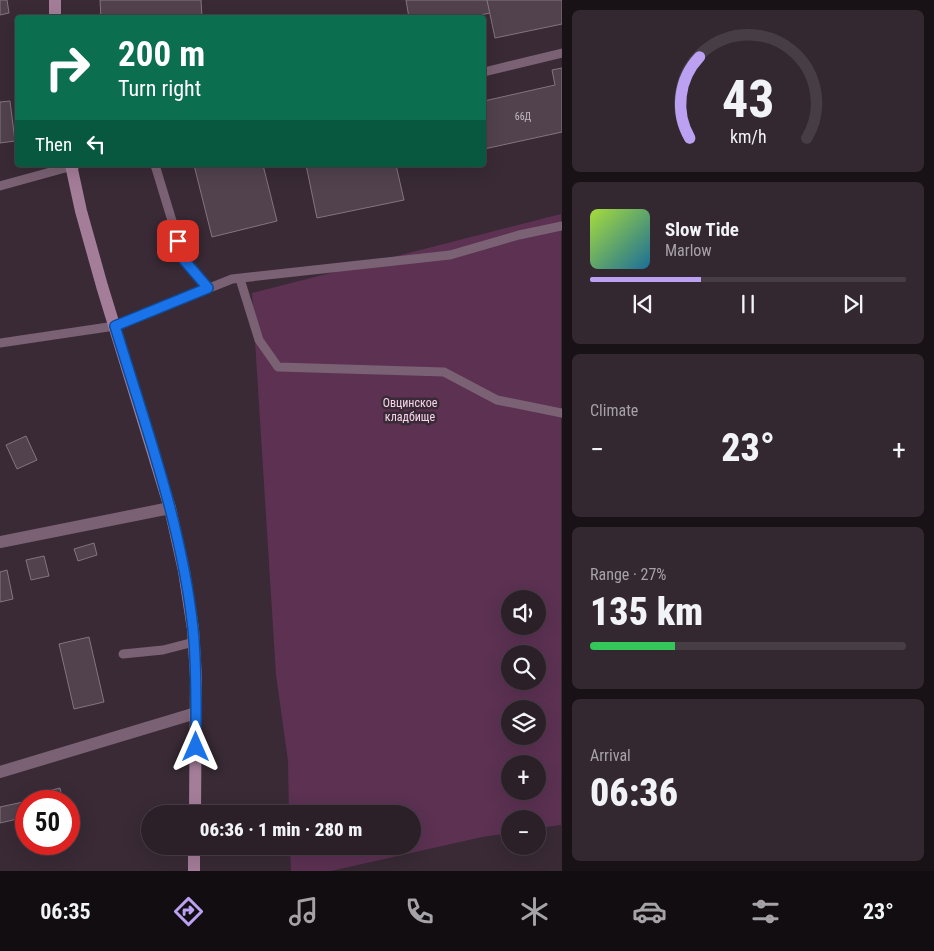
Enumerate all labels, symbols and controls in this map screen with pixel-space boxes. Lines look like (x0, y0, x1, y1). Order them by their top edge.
text: 200 m (118, 34, 205, 75)
icon: right (35, 35, 100, 100)
text: 43 (722, 69, 774, 130)
text: Turn right (118, 76, 201, 101)
house number: 66Д (515, 111, 532, 122)
text: km/h (730, 126, 766, 147)
icon: left (82, 130, 110, 158)
text: Then (35, 133, 72, 156)
text: Slow Tide (665, 218, 739, 241)
pin (157, 220, 199, 262)
icon: arrive (164, 227, 192, 255)
text: Marlow (665, 241, 712, 260)
icon: previous (629, 290, 657, 318)
icon: pause (734, 290, 762, 318)
icon: next (839, 290, 867, 318)
park label: Овцинское кладбище (383, 396, 438, 424)
text: Climate (590, 401, 638, 420)
text: 23° (721, 426, 775, 470)
text: − (590, 433, 604, 466)
text: + (892, 433, 906, 466)
text: Range · 27% (590, 565, 666, 584)
map controls (501, 590, 546, 855)
button: sound (501, 590, 546, 635)
text: 135 km (590, 590, 703, 634)
button: search (501, 645, 546, 690)
button: layers (501, 700, 546, 745)
position arrow (169, 720, 221, 772)
text: Arrival (590, 746, 631, 765)
button: + (501, 755, 546, 800)
text: 06:36 (590, 771, 678, 815)
speed limit sign: 50 (15, 790, 80, 855)
button: − (501, 810, 546, 855)
text: 06:36 · 1 min · 280 m (200, 818, 362, 841)
icon: directions (171, 894, 206, 929)
icon: music (286, 894, 321, 929)
icon: phone (402, 894, 437, 929)
icon: climate (517, 894, 552, 929)
icon: car (632, 894, 667, 929)
icon: filters (748, 894, 783, 929)
text: 06:35 (40, 899, 91, 924)
text: 23° (863, 899, 894, 924)

